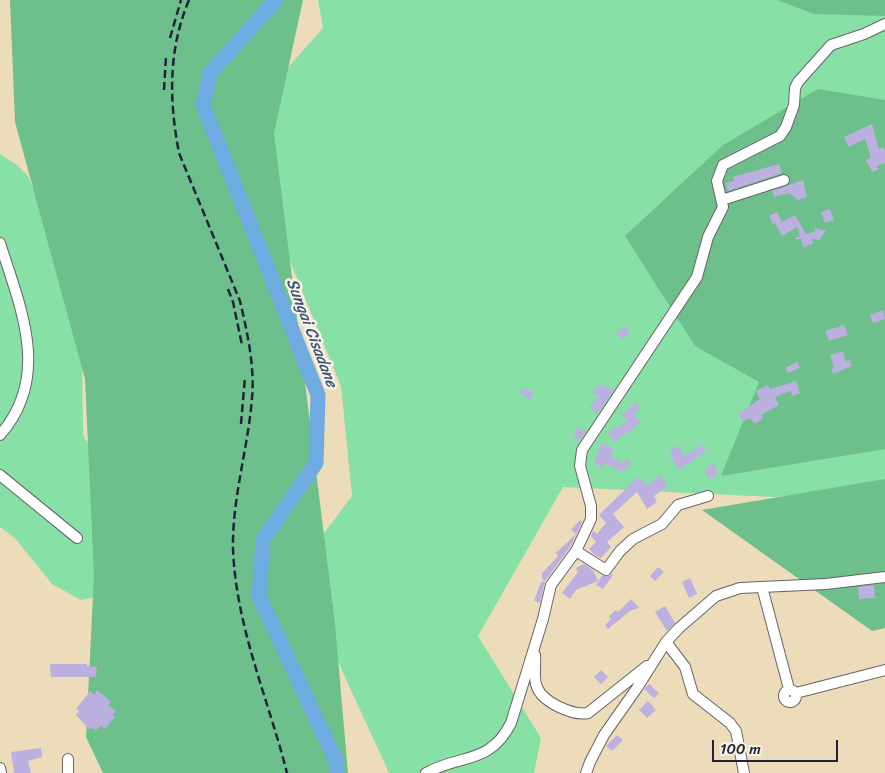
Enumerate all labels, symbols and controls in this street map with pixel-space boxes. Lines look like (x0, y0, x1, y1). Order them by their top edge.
water label: Sungai Cisadane (281, 276, 341, 390)
scale bar (715, 730, 841, 762)
text: 100 m (720, 736, 761, 762)

